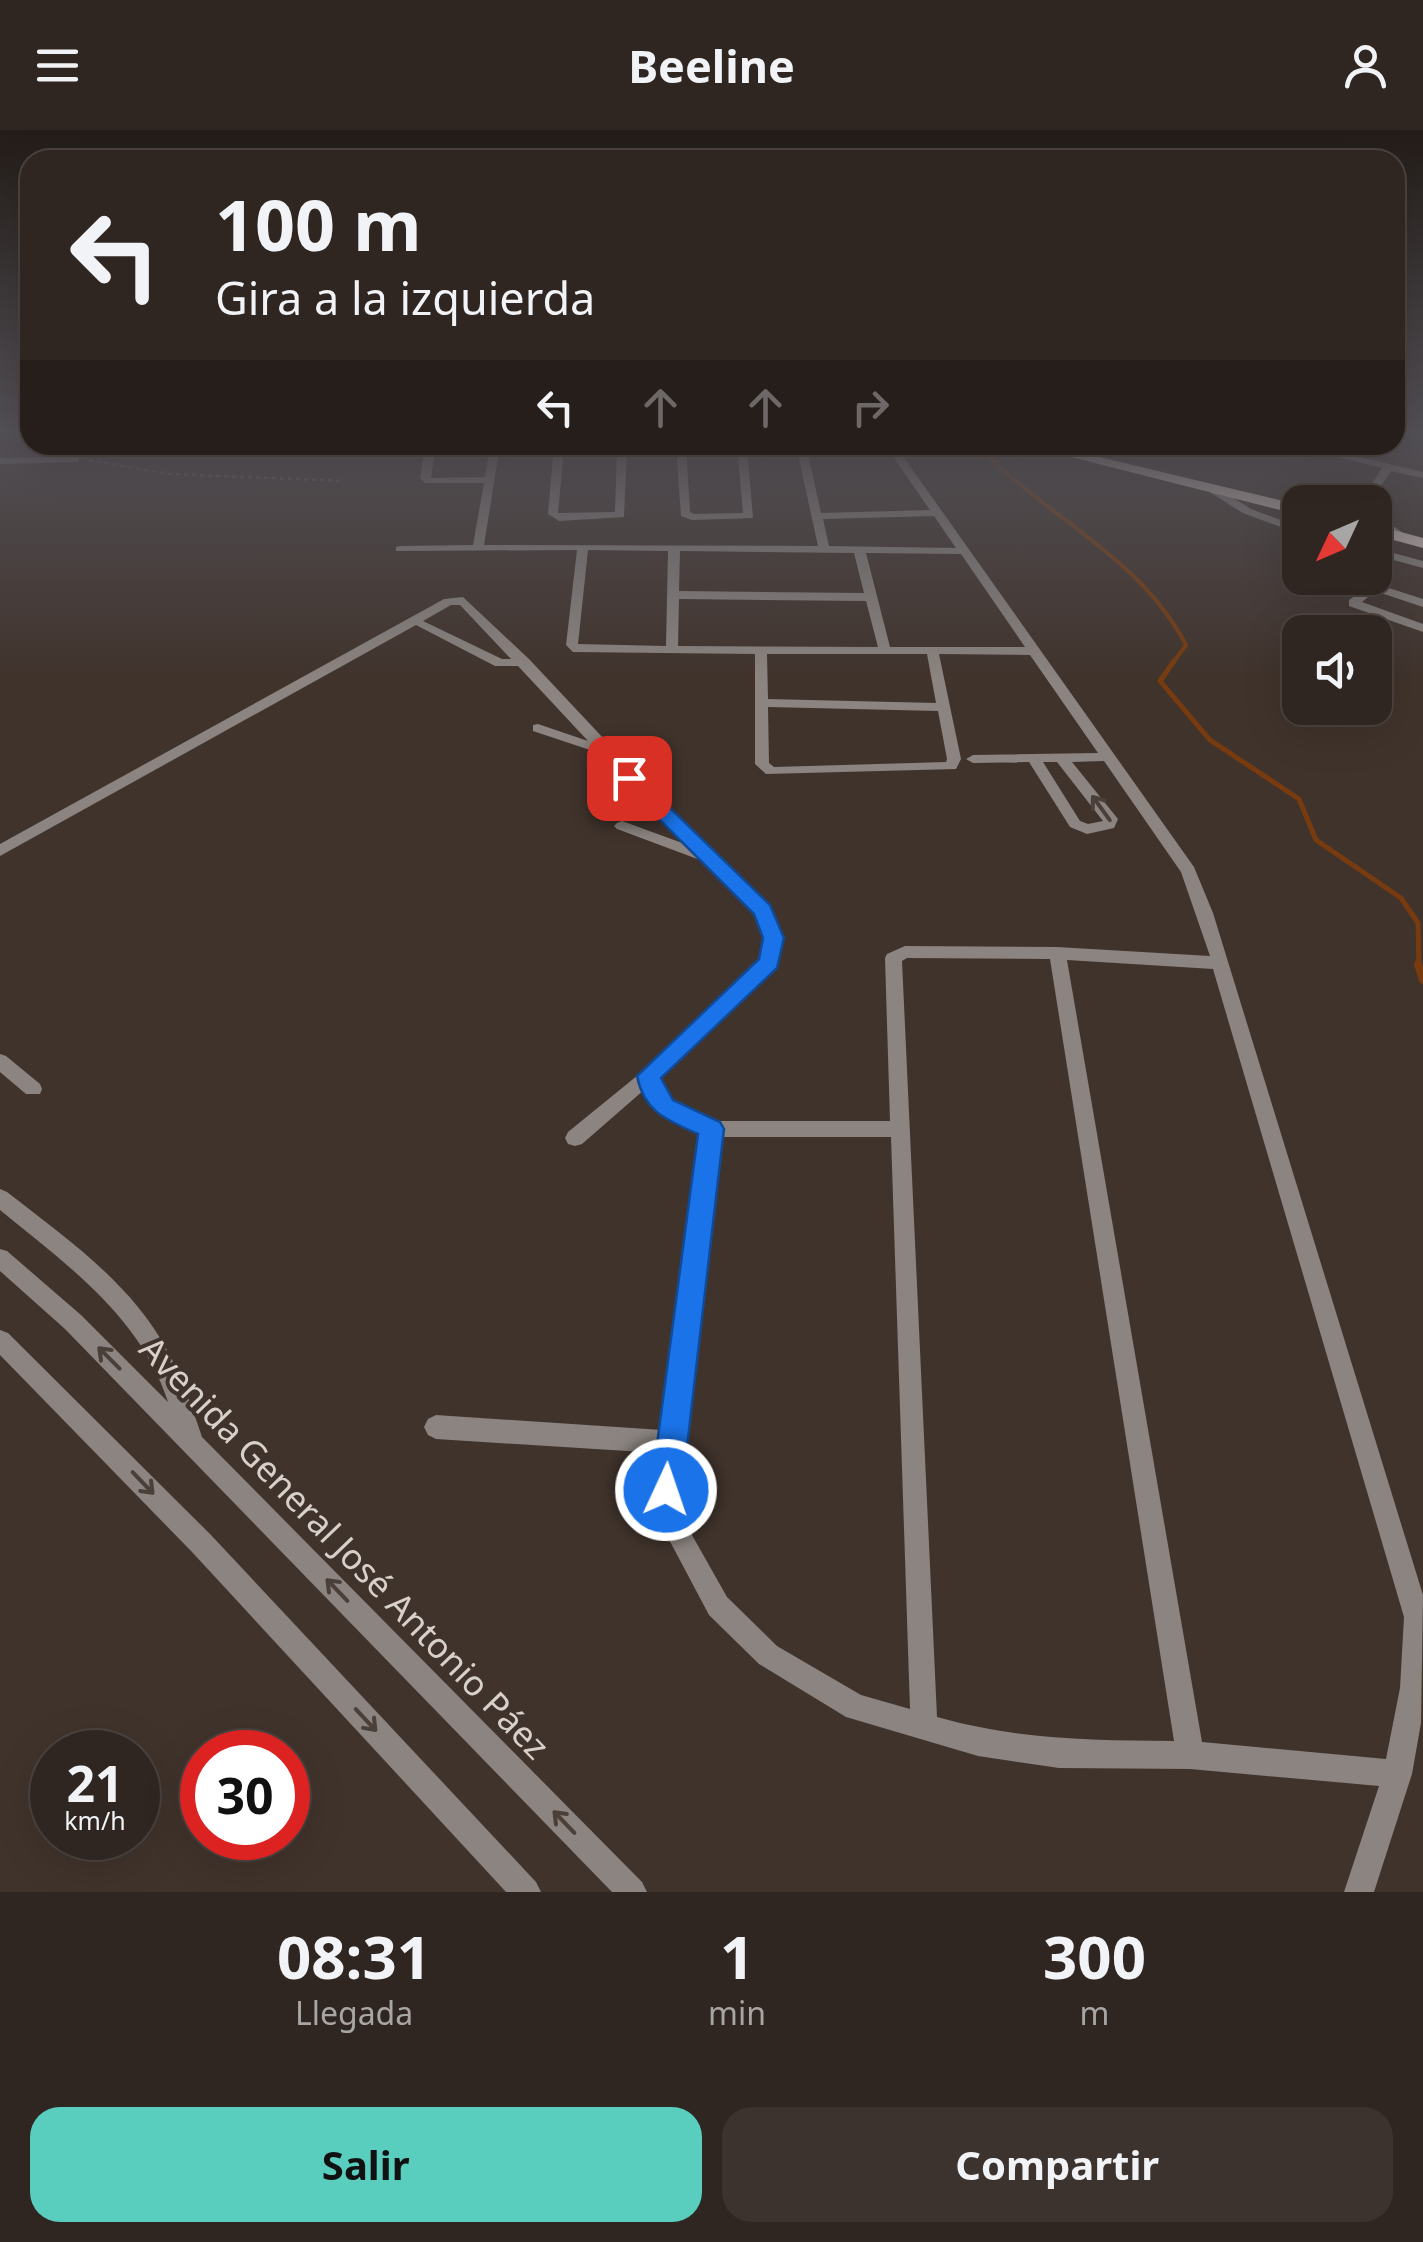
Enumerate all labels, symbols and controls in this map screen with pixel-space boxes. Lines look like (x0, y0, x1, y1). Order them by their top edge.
text: Beeline (628, 35, 795, 96)
icon: menu (30, 38, 85, 93)
icon: person (1338, 38, 1393, 93)
text: 100 m (215, 176, 422, 272)
icon: left (50, 190, 180, 320)
text: Gira a la izquierda (215, 267, 595, 328)
icon: left (528, 380, 583, 435)
icon: ahead (633, 380, 688, 435)
icon: ahead (738, 380, 793, 435)
icon: right (843, 380, 898, 435)
north arrow (1282, 485, 1392, 595)
map controls (1282, 485, 1392, 725)
button: sound (1282, 615, 1392, 725)
pin (587, 736, 672, 821)
icon: arrive (602, 751, 657, 806)
one-way arrow (1090, 795, 1111, 822)
street label: Avenida General José Antonio Páez (130, 1325, 560, 1769)
one-way arrow (97, 1346, 121, 1370)
position arrow (614, 1438, 718, 1542)
one-way arrow (131, 1471, 155, 1495)
one-way arrow (325, 1578, 349, 1602)
one-way arrow (354, 1707, 377, 1732)
speed limit sign: 30 (180, 1730, 310, 1860)
text: 21 (66, 1749, 124, 1817)
text: km/h (64, 1803, 126, 1837)
one-way arrow (552, 1811, 576, 1835)
text: 08:31 (277, 1915, 431, 1997)
text: 1 (720, 1915, 754, 1997)
text: 300 (1043, 1915, 1146, 1997)
text: Llegada (295, 1991, 413, 2034)
text: min (708, 1991, 766, 2034)
text: m (1080, 1991, 1109, 2034)
button: Salir (30, 2107, 702, 2222)
button: Compartir (722, 2107, 1393, 2222)

